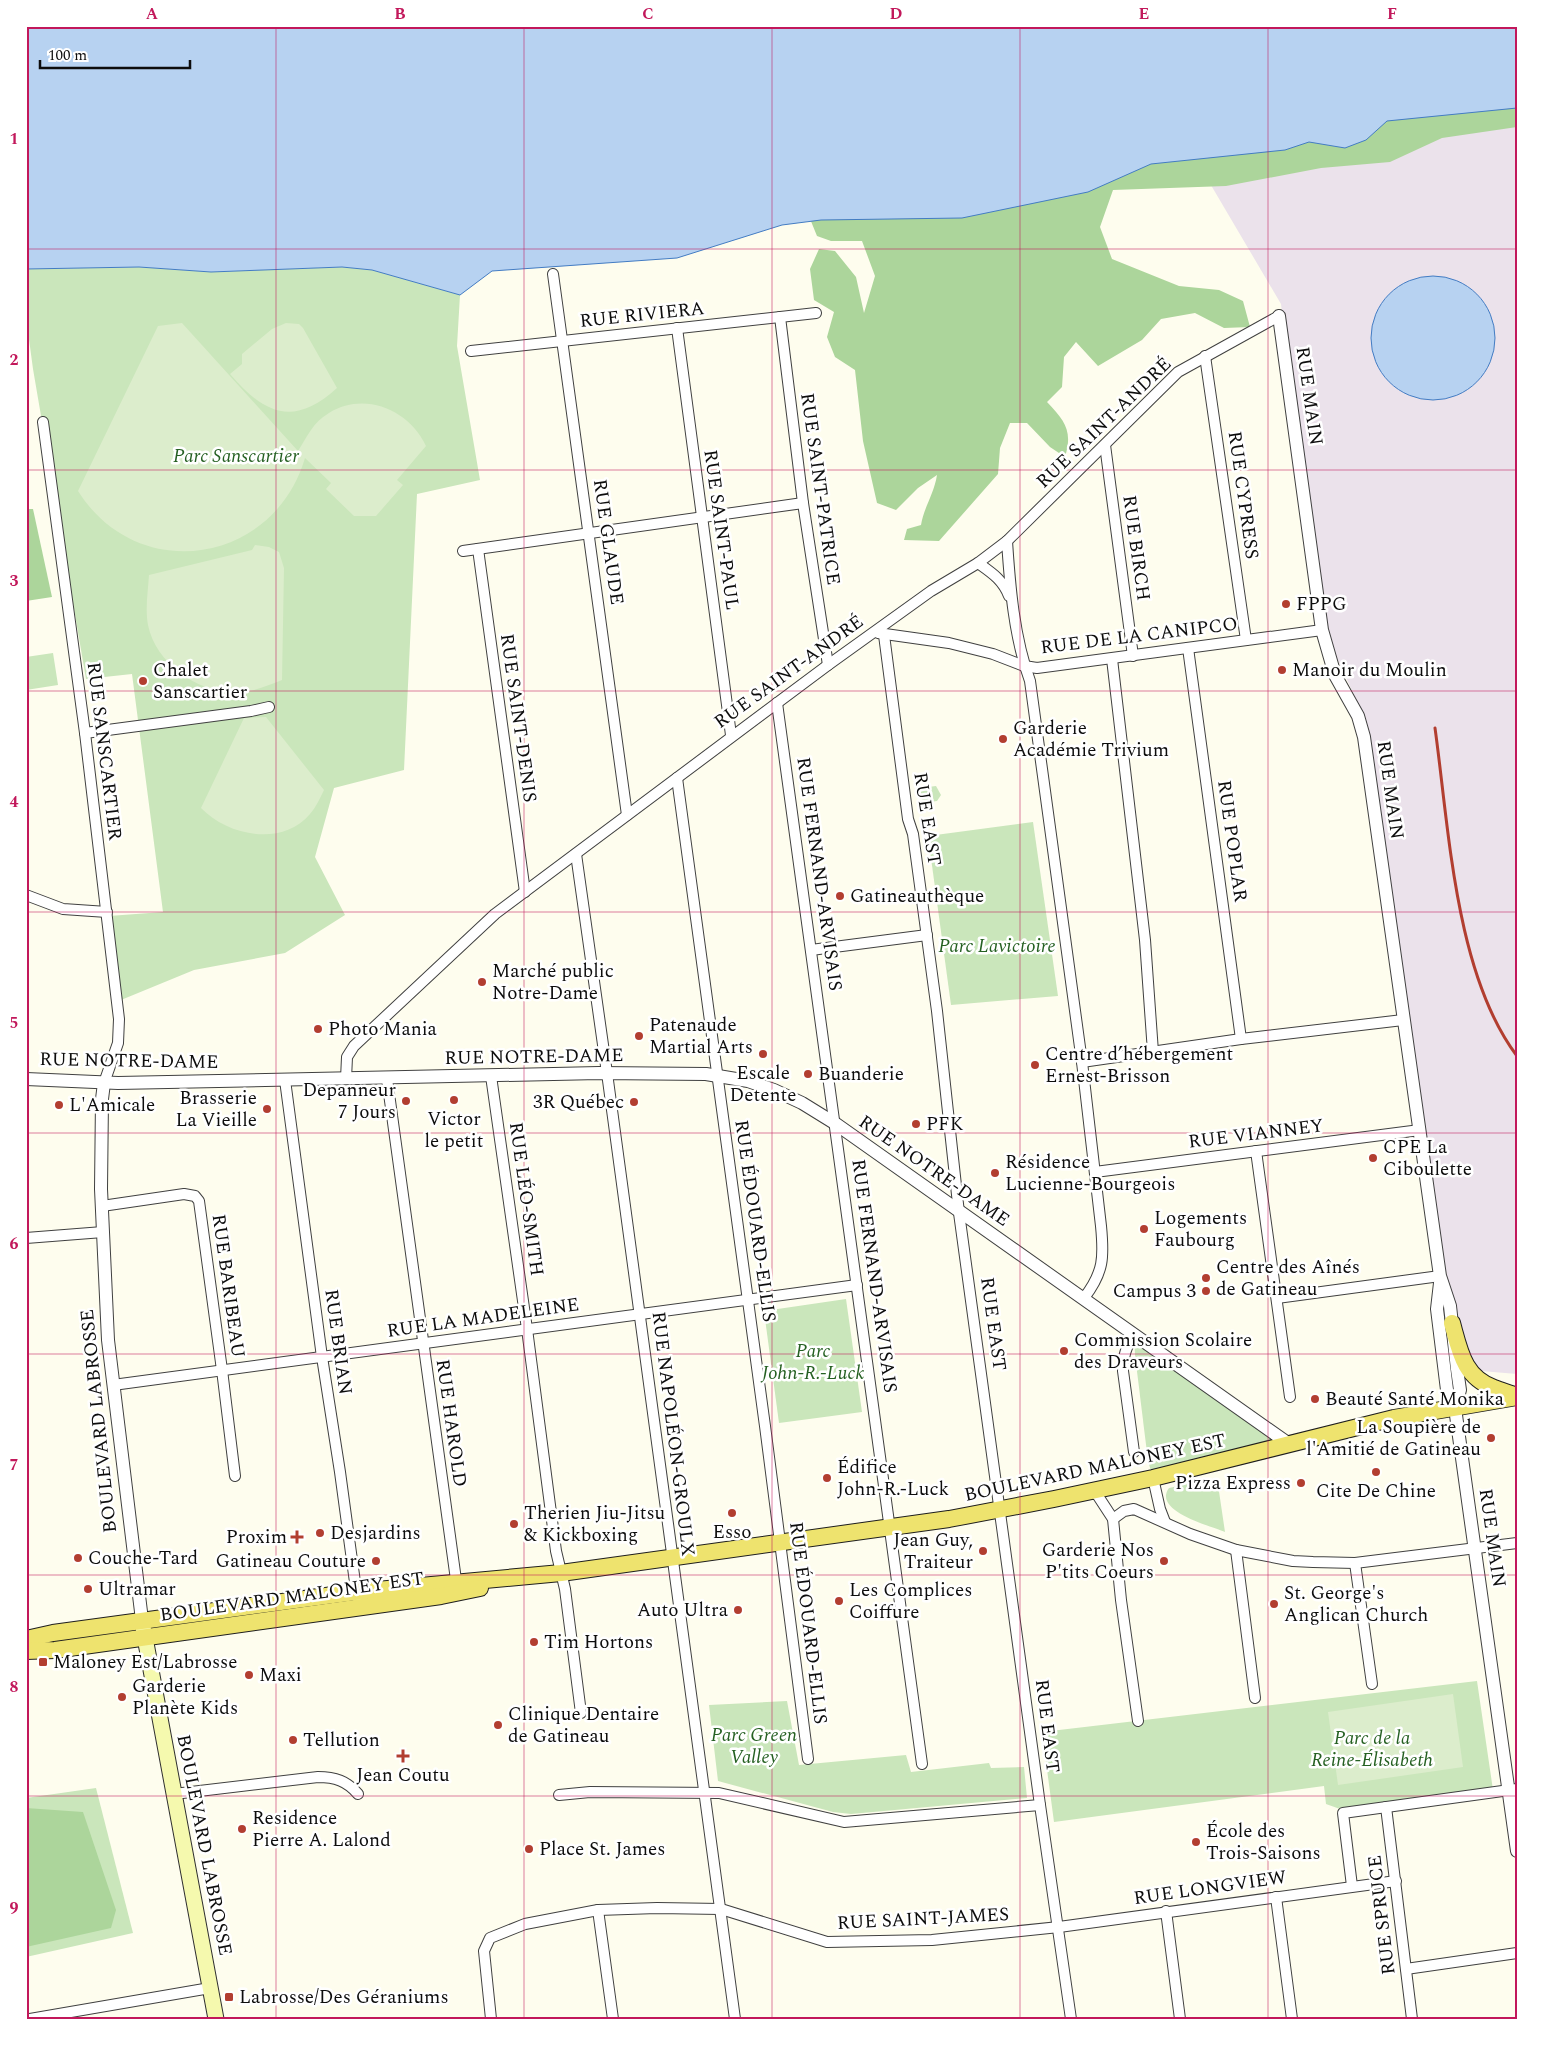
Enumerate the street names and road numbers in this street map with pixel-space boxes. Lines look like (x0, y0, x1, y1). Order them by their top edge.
street label: RUE RIVIERA (578, 294, 706, 336)
street label: RUE MAIN (1288, 345, 1330, 447)
street label: RUE SAINT-ANDRÉ (1030, 350, 1178, 496)
street label: RUE SAINT-PATRICE (792, 391, 848, 587)
street label: RUE CYPRESS (1220, 429, 1266, 561)
street label: RUE SAINT-PAUL (695, 448, 747, 612)
street label: RUE GLAUDE (585, 477, 631, 607)
street label: RUE BIRCH (1114, 493, 1158, 603)
street label: RUE SAINT-ANDRÉ (708, 608, 870, 736)
street label: RUE DE LA CANIPCO (1039, 610, 1239, 662)
street label: RUE SAINT-DENIS (492, 632, 544, 804)
street label: RUE SANSCARTIER (79, 660, 129, 842)
street label: RUE MAIN (1369, 739, 1411, 841)
street label: RUE FERNAND-ARVISAIS (788, 755, 850, 993)
street label: RUE EAST (905, 770, 949, 868)
street label: RUE POPLAR (1209, 778, 1255, 904)
street label: RUE NOTRE-DAME (444, 1041, 624, 1073)
street label: RUE NOTRE-DAME (39, 1045, 219, 1077)
street label: RUE NOTRE-DAME (852, 1108, 1016, 1234)
street label: RUE VIANNEY (1187, 1111, 1325, 1157)
street label: RUE ÉDOUARD-ELLIS (726, 1118, 784, 1324)
street label: RUE LÉO-SMITH (501, 1120, 551, 1278)
street label: RUE FERNAND-ARVISAIS (843, 1157, 905, 1395)
street label: RUE BARIBEAU (204, 1212, 252, 1360)
street label: RUE EAST (972, 1275, 1014, 1373)
street label: RUE BRIAN (316, 1287, 360, 1397)
street label: RUE LA MADELEINE (385, 1290, 581, 1346)
street label: BOULEVARD LABROSSE (73, 1308, 125, 1534)
street label: RUE NAPOLÉON-GROULX (644, 1310, 702, 1558)
street label: RUE HAROLD (428, 1357, 474, 1489)
street label: BOULEVARD MALONEY EST (962, 1426, 1228, 1510)
street label: RUE MAIN (1471, 1487, 1513, 1589)
street label: RUE ÉDOUARD-ELLIS (781, 1520, 835, 1726)
street label: BOULEVARD MALONEY EST (158, 1564, 426, 1630)
street label: RUE EAST (1027, 1677, 1067, 1775)
street label: BOULEVARD LABROSSE (168, 1732, 240, 1958)
street label: RUE SPRUCE (1360, 1853, 1404, 1977)
street label: RUE LONGVIEW (1132, 1863, 1289, 1913)
street label: RUE SAINT-JAMES (836, 1900, 1010, 1938)

